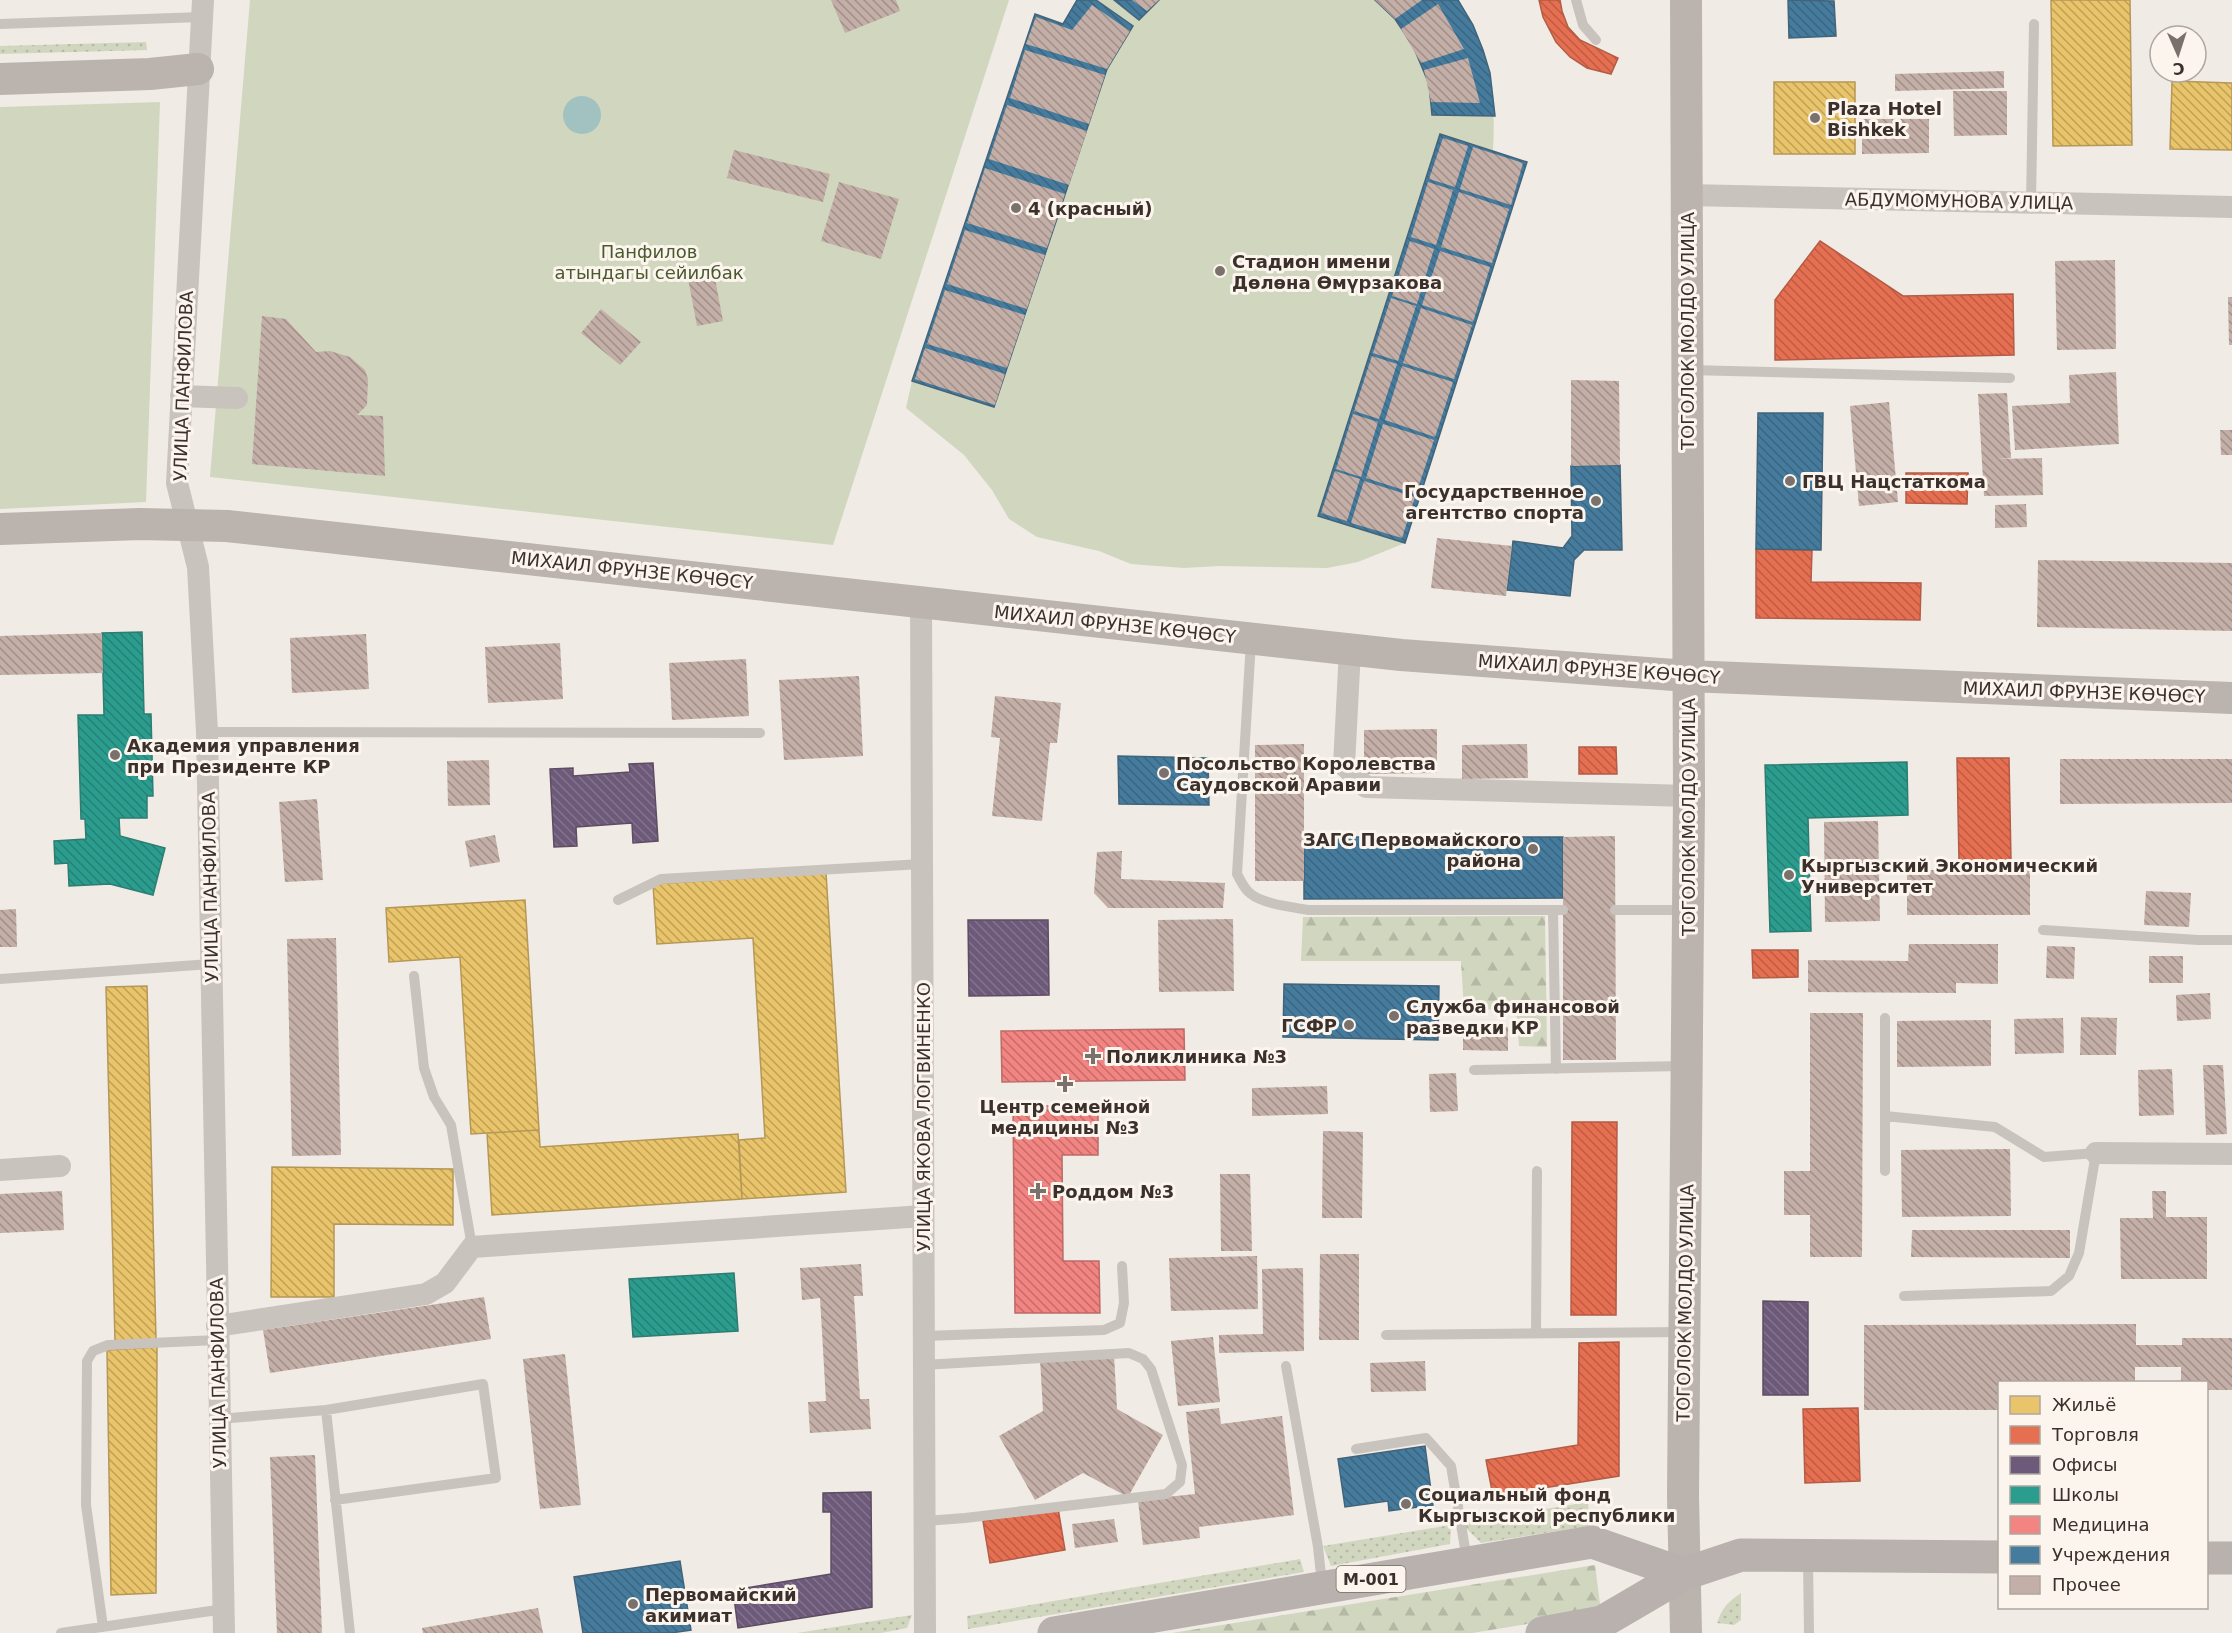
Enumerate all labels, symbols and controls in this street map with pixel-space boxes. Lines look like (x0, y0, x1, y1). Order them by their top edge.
north arrow (2148, 24, 2208, 84)
text: С (2172, 59, 2185, 78)
place label: Plaza Hotel Bishkek (1827, 98, 1942, 140)
marker: Plaza Hotel Bishkek (1808, 111, 1822, 125)
street label: АБДУМОМУНОВА УЛИЦА (1845, 189, 2074, 214)
place label: 4 (красный) (1028, 198, 1153, 219)
marker: 4 (красный) (1009, 201, 1023, 215)
street label: ТОГОЛОК МОЛДО УЛИЦА (1677, 211, 1698, 451)
park label: Панфилов атындагы сейилбак (554, 241, 744, 283)
place label: Стадион имени Дөлөна Өмүрзакова (1232, 251, 1442, 293)
marker: Стадион имени Дөлөна Өмүрзакова (1213, 264, 1227, 278)
street label: УЛИЦА ПАНФИЛОВА (169, 290, 197, 482)
place label: ГВЦ Нацстаткома (1802, 471, 1986, 492)
marker: ГВЦ Нацстаткома (1783, 474, 1797, 488)
place label: Государственное агентство спорта (1404, 481, 1584, 523)
marker: Государственное агентство спорта (1589, 494, 1603, 508)
street label: МИХАИЛ ФРУНЗЕ КӨЧӨСҮ (510, 547, 755, 593)
street label: МИХАИЛ ФРУНЗЕ КӨЧӨСҮ (993, 601, 1238, 647)
street label: МИХАИЛ ФРУНЗЕ КӨЧӨСҮ (1477, 650, 1722, 688)
street label: МИХАИЛ ФРУНЗЕ КӨЧӨСҮ (1962, 677, 2207, 707)
street label: ТОГОЛОК МОЛДО УЛИЦА (1678, 697, 1699, 937)
place label: Академия управления при Президенте КР (127, 735, 360, 777)
marker: Академия управления при Президенте КР (108, 748, 122, 762)
place label: Посольство Королевства Саудовской Аравии (1176, 753, 1436, 795)
marker: Посольство Королевства Саудовской Аравии (1157, 766, 1171, 780)
street label: УЛИЦА ПАНФИЛОВА (198, 791, 222, 983)
place label: ЗАГС Первомайского района (1303, 829, 1521, 871)
marker: ЗАГС Первомайского района (1526, 842, 1540, 856)
place label: Кыргызский Экономический Университет (1801, 855, 2098, 897)
marker: Кыргызский Экономический Университет (1782, 868, 1796, 882)
street label: УЛИЦА ЯКОВА ЛОГВИНЕНКО (913, 982, 934, 1252)
place label: Служба финансовой разведки КР (1406, 996, 1620, 1038)
marker: Служба финансовой разведки КР (1387, 1009, 1401, 1023)
place label: ГСФР (1281, 1015, 1337, 1036)
marker: ГСФР (1342, 1018, 1356, 1032)
place label: Поликлиника №3 (1106, 1046, 1287, 1067)
marker: Поликлиника №3 (1084, 1047, 1102, 1065)
marker: Центр семейной медицины №3 (1056, 1075, 1074, 1093)
place label: Центр семейной медицины №3 (980, 1096, 1150, 1138)
place label: Роддом №3 (1052, 1181, 1174, 1202)
marker: Роддом №3 (1029, 1182, 1047, 1200)
street label: ТОГОЛОК МОЛДО УЛИЦА (1672, 1183, 1698, 1423)
street label: УЛИЦА ПАНФИЛОВА (206, 1277, 230, 1469)
legend (1998, 1381, 2208, 1609)
text: Жильё (2052, 1394, 2116, 1415)
text: Торговля (2051, 1424, 2139, 1445)
text: Офисы (2052, 1454, 2117, 1475)
place label: Социальный фонд Кыргызской республики (1418, 1484, 1675, 1526)
text: Школы (2052, 1484, 2119, 1505)
marker: Социальный фонд Кыргызской республики (1399, 1497, 1413, 1511)
text: Медицина (2052, 1514, 2150, 1535)
text: Учреждения (2052, 1544, 2170, 1565)
road number: М-001 (1336, 1566, 1406, 1592)
text: Прочее (2052, 1574, 2121, 1595)
place label: Первомайский акимиат (645, 1584, 797, 1626)
marker: Первомайский акимиат (626, 1597, 640, 1611)

